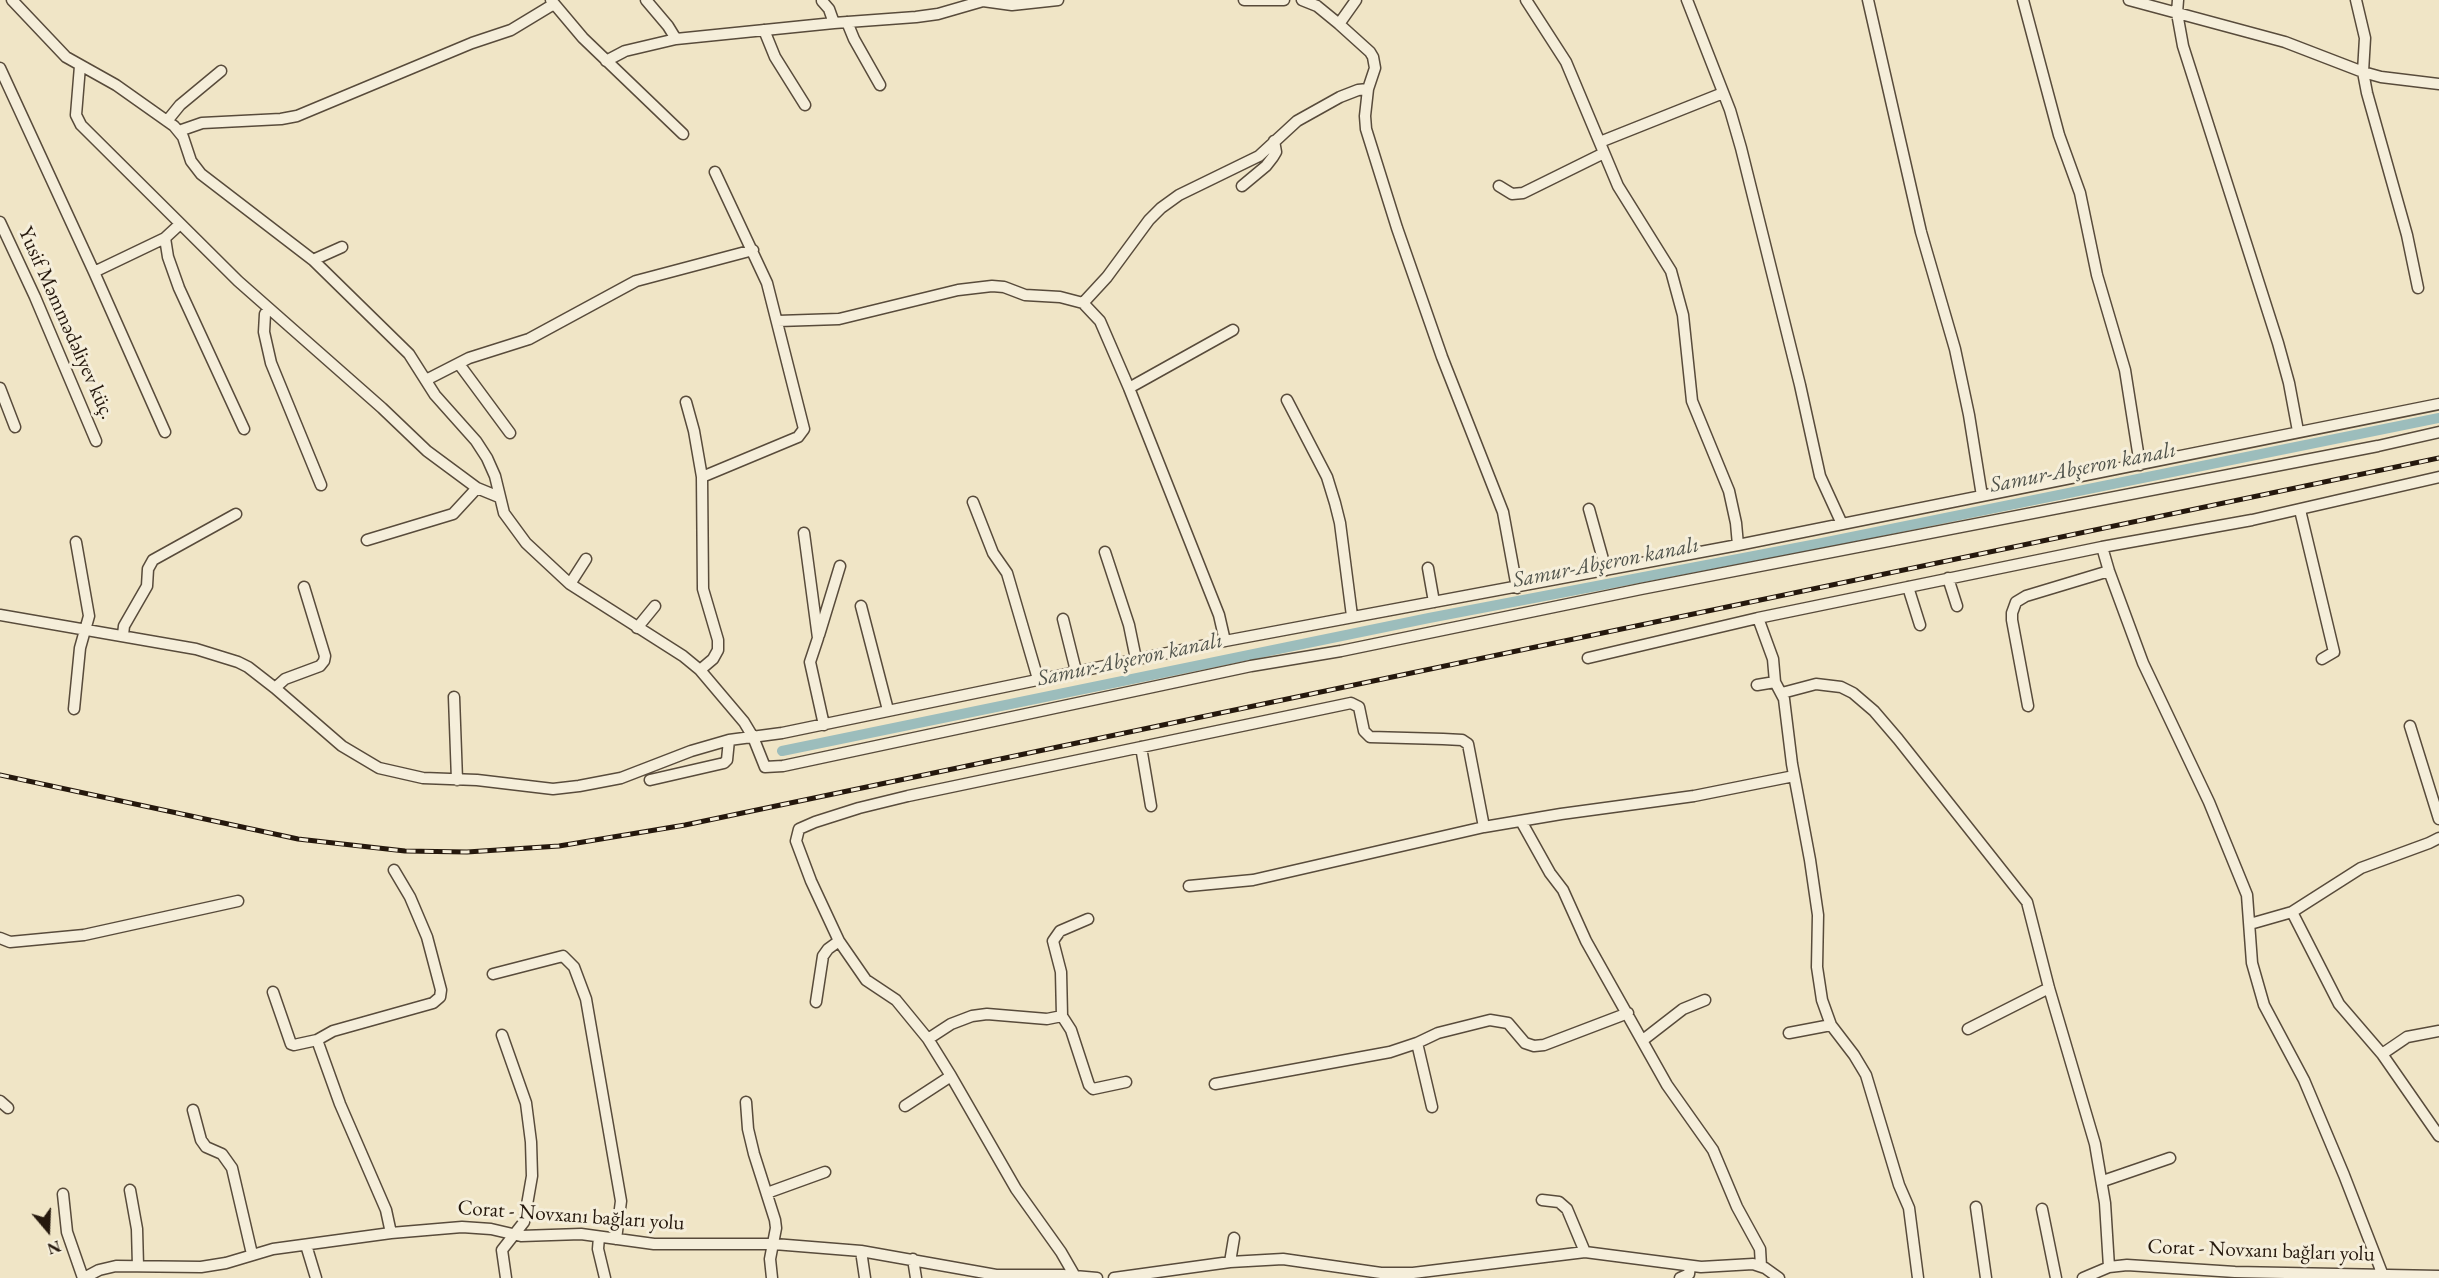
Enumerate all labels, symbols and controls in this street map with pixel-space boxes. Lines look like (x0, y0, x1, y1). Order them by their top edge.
street label: Yusif Məmmədəliyev küç. (12, 223, 120, 423)
water label: Samur-Abşeron kanalı (1988, 437, 2178, 499)
water label: Samur-Abşeron kanalı (1511, 532, 1701, 594)
water label: Samur-Abşeron kanalı (1035, 627, 1225, 693)
street label: Corat - Novxanı bağları yolu (457, 1195, 685, 1237)
north arrow (18, 1200, 78, 1260)
street label: Corat - Novxanı bağları yolu (2147, 1234, 2375, 1268)
text: N (44, 1235, 64, 1260)

